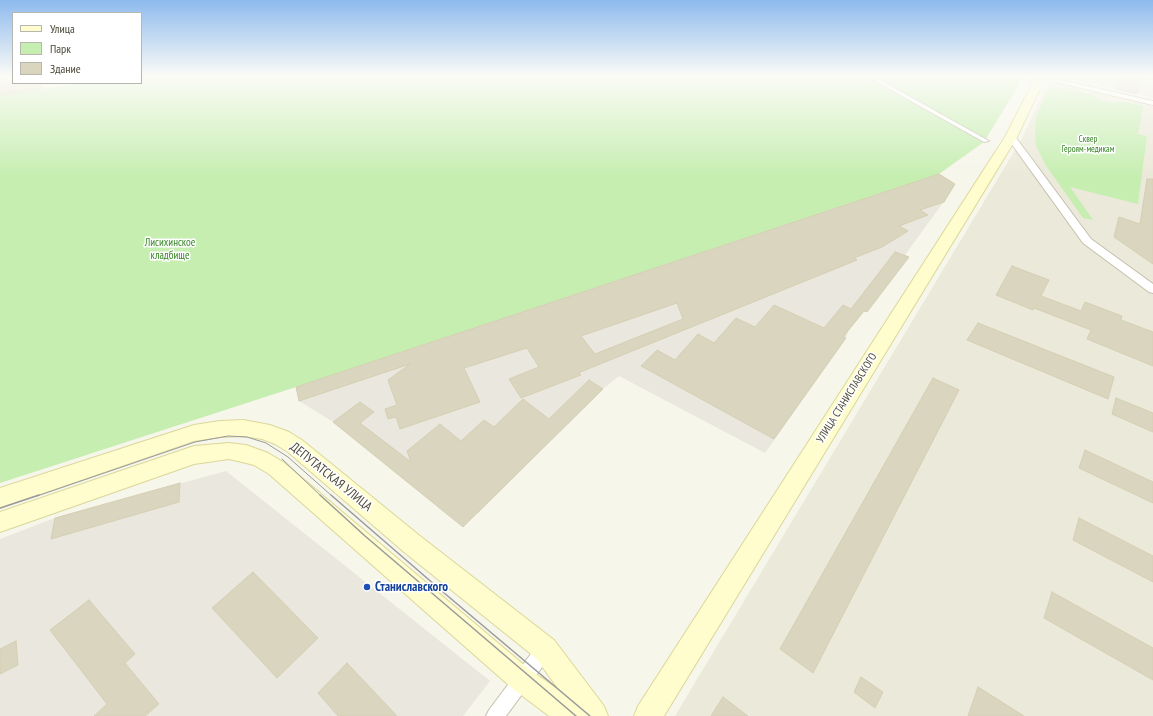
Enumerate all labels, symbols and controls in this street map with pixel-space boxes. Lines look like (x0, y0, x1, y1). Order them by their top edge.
legend (12, 12, 142, 84)
text: Улица (50, 21, 75, 36)
text: Парк (50, 41, 71, 56)
text: Здание (50, 61, 81, 76)
park label: Сквер Героям-медикам (1062, 134, 1114, 155)
park label: Лисихинское кладбище (145, 236, 195, 262)
street label: УЛИЦА СТАНИСЛАВСКОГО (814, 351, 880, 445)
street label: ДЕПУТАТСКАЯ УЛИЦА (287, 439, 375, 515)
place label: Станиславского (375, 579, 448, 595)
marker: Станиславского (362, 582, 372, 592)

